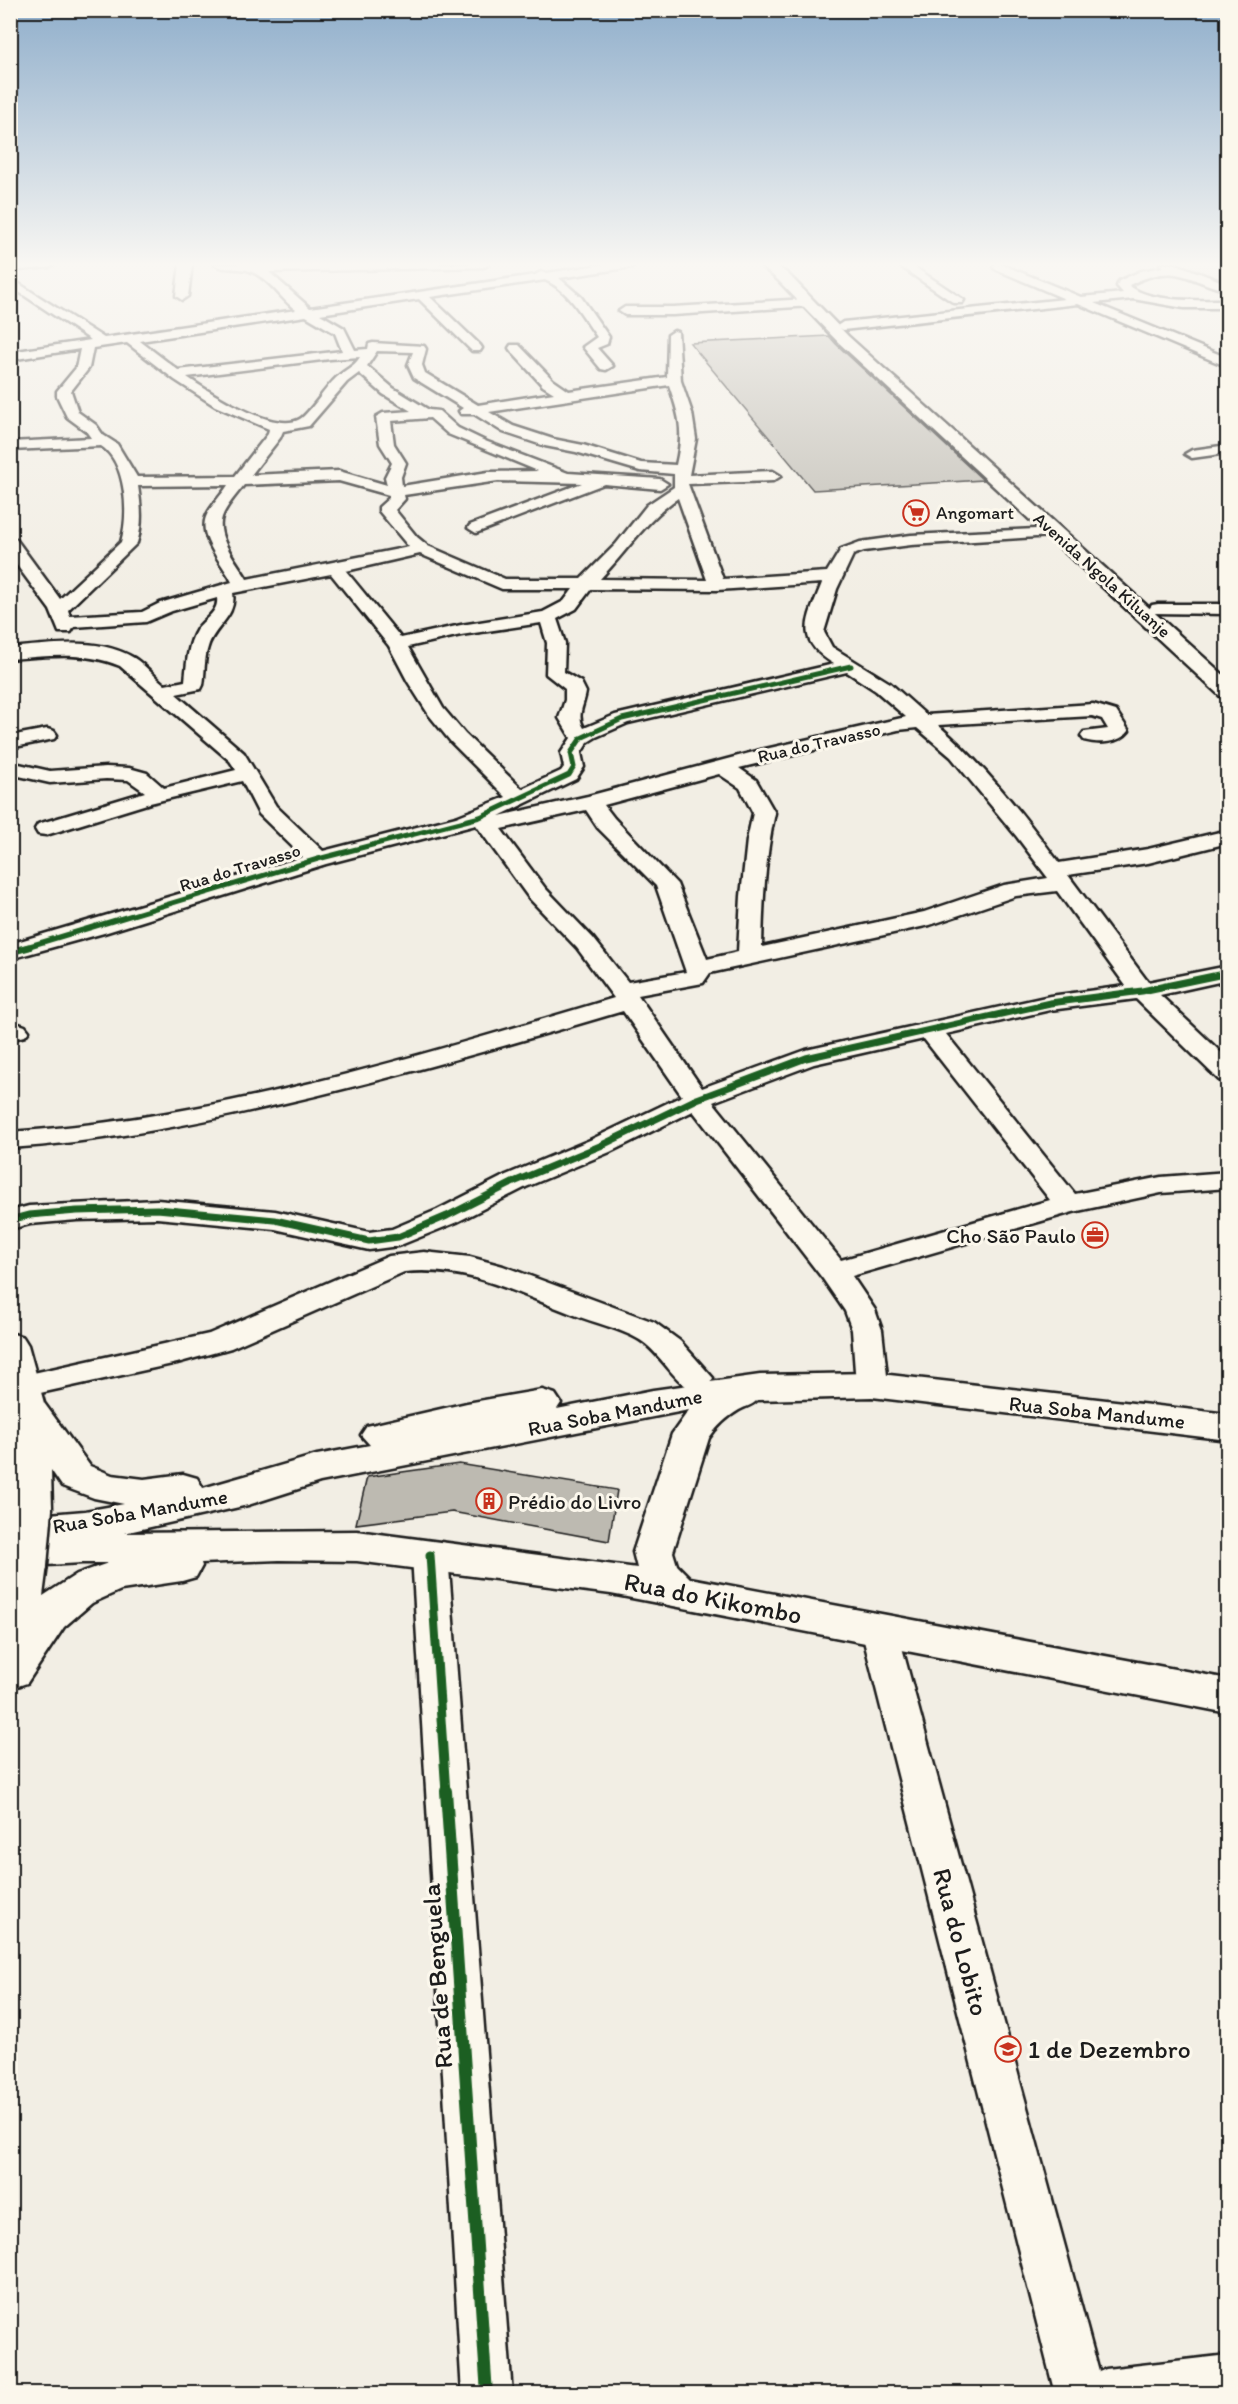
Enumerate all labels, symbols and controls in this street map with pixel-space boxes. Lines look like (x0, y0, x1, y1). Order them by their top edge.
supermarket icon: Angomart (901, 498, 931, 528)
place label: Angomart (936, 502, 1014, 524)
street label: Avenida Ngola Kiluanje (1029, 508, 1175, 642)
street label: Rua do Travasso (755, 718, 883, 768)
street label: Rua do Travasso (177, 839, 303, 897)
office icon: Cho São Paulo (1080, 1220, 1110, 1250)
place label: Cho São Paulo (946, 1223, 1076, 1248)
street label: Rua Soba Mandume (526, 1383, 704, 1441)
street label: Rua Soba Mandume (1008, 1390, 1186, 1434)
street label: Rua Soba Mandume (51, 1483, 229, 1539)
building icon: Prédio do Livro (474, 1486, 504, 1516)
place label: Prédio do Livro (508, 1489, 641, 1514)
street label: Rua do Kikombo (621, 1565, 805, 1631)
street label: Rua do Lobito (926, 1865, 996, 2019)
street label: Rua de Benguela (415, 1882, 459, 2070)
place label: 1 de Dezembro (1028, 2033, 1191, 2065)
school or university icon: 1 de Dezembro (993, 2034, 1023, 2064)

